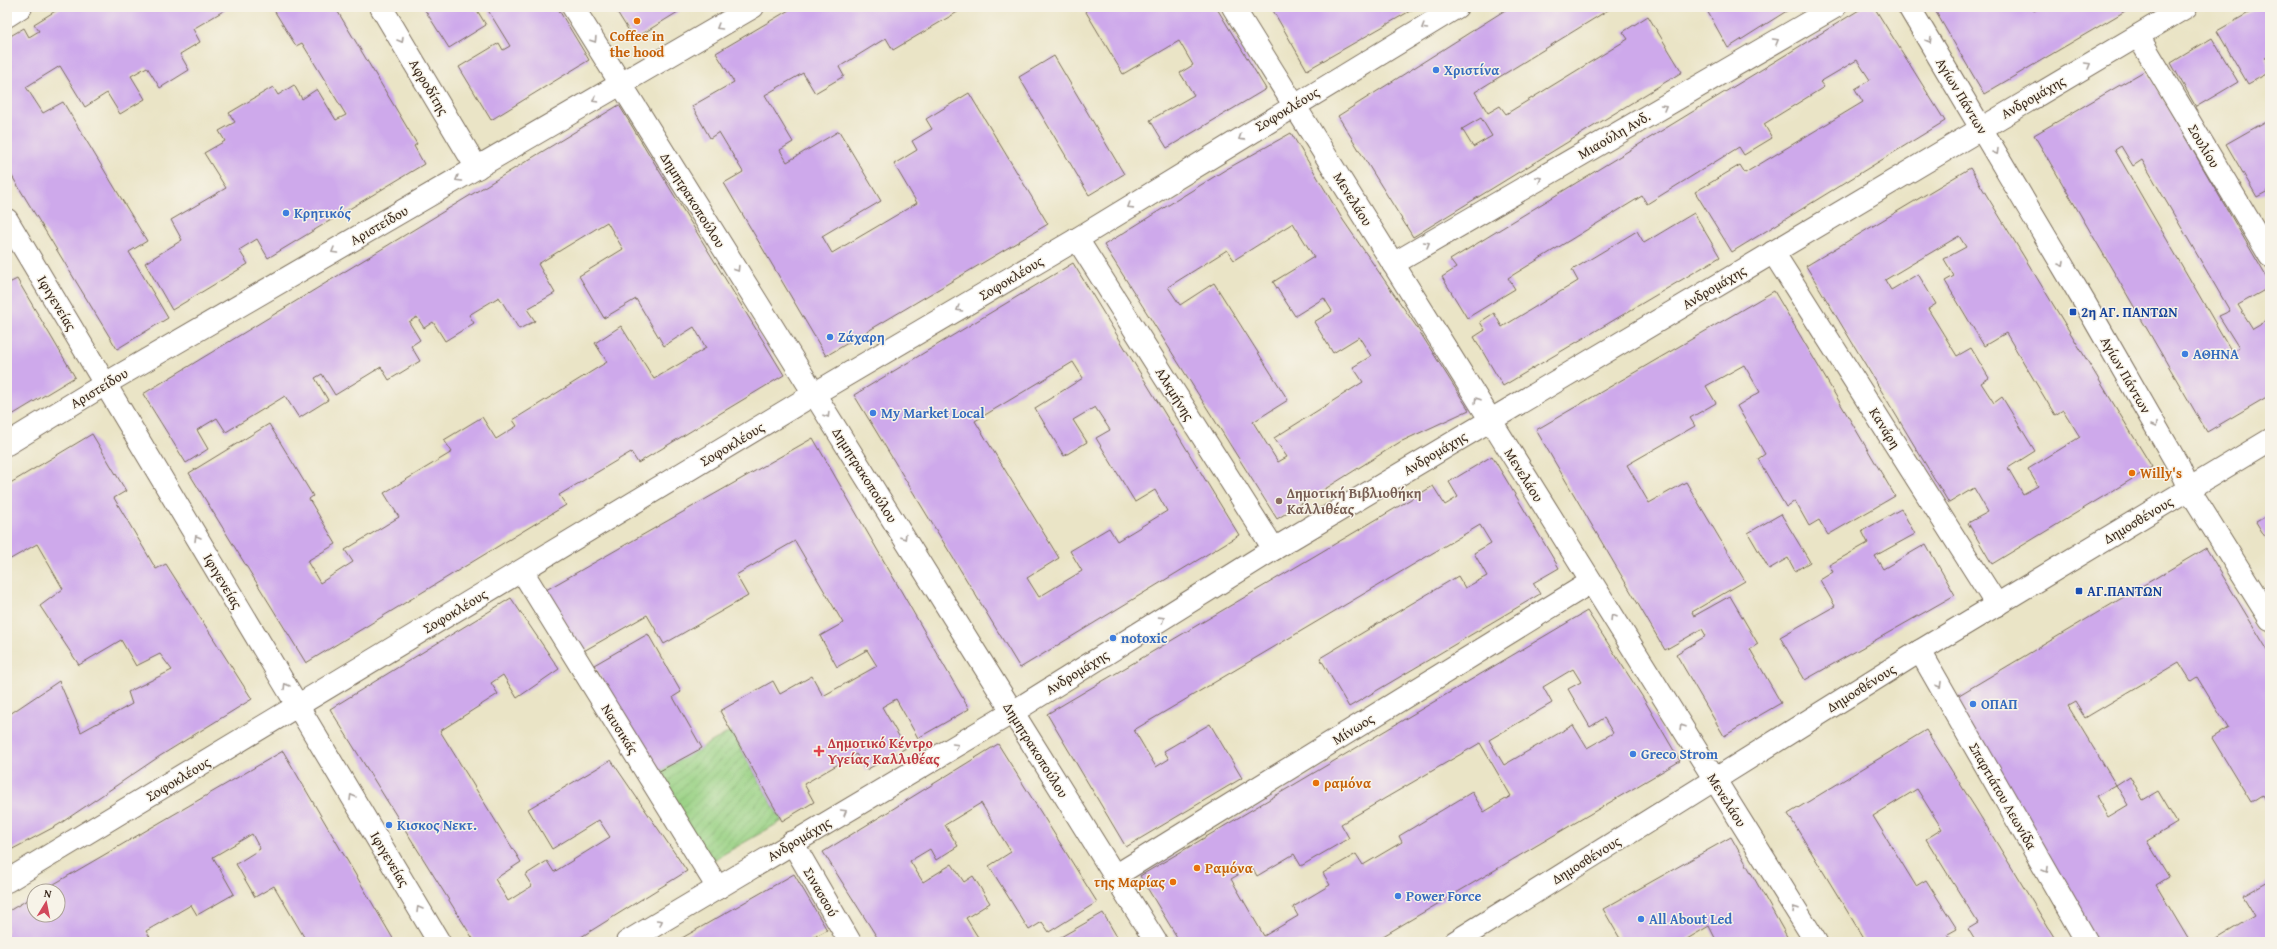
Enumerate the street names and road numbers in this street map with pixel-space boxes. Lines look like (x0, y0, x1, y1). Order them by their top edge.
street label: Αγίων Πάντων (1931, 54, 1993, 138)
street label: Αφροδίτης (404, 55, 454, 119)
street label: Ανδρομάχης (1997, 70, 2069, 123)
street label: Σοφοκλέους (1251, 82, 1323, 136)
street label: Μιαούλη Ανδ. (1574, 106, 1654, 164)
street label: Σουλίου (2183, 120, 2225, 172)
street label: Δημητρακοπούλου (656, 148, 730, 252)
street label: Μενελάου (1329, 168, 1377, 230)
street label: Αριστείδου (346, 200, 412, 250)
street label: Σοφοκλέους (975, 251, 1047, 305)
street label: Ανδρομάχης (1678, 260, 1750, 314)
street label: Ιφιγενείας (33, 272, 81, 334)
street label: Αγίων Πάντων (2096, 333, 2156, 417)
street label: Αριστείδου (66, 363, 132, 413)
street label: Αλκμήνης (1151, 364, 1199, 425)
street label: Κανάρη (1865, 404, 1905, 452)
street label: Σοφοκλέους (696, 417, 768, 471)
street label: Δημητρακοπούλου (828, 423, 902, 527)
street label: Ανδρομάχης (1399, 426, 1471, 480)
street label: Μενελάου (1500, 444, 1548, 506)
street label: Δημοσθένους (2099, 491, 2177, 549)
street label: Ιφιγενείας (199, 550, 247, 612)
street label: Σοφοκλέους (419, 584, 491, 638)
street label: Ανδρομάχης (1041, 645, 1113, 699)
street label: Δημοσθένους (1823, 659, 1899, 717)
street label: Δημητρακοπούλου (999, 698, 1073, 802)
street label: Ναυσικάς (597, 700, 643, 758)
street label: Μίνωος (1328, 708, 1378, 750)
street label: Σπαρτιάτου Λεωνίδα (1964, 739, 2042, 854)
street label: Σοφοκλέους (142, 752, 214, 806)
street label: Μενελάου (1703, 769, 1751, 831)
street label: Ανδρομάχης (763, 812, 835, 866)
street label: Ιφιγενείας (366, 828, 414, 890)
street label: Δημοσθένους (1548, 831, 1624, 889)
street label: Σινασσού (799, 864, 843, 920)

